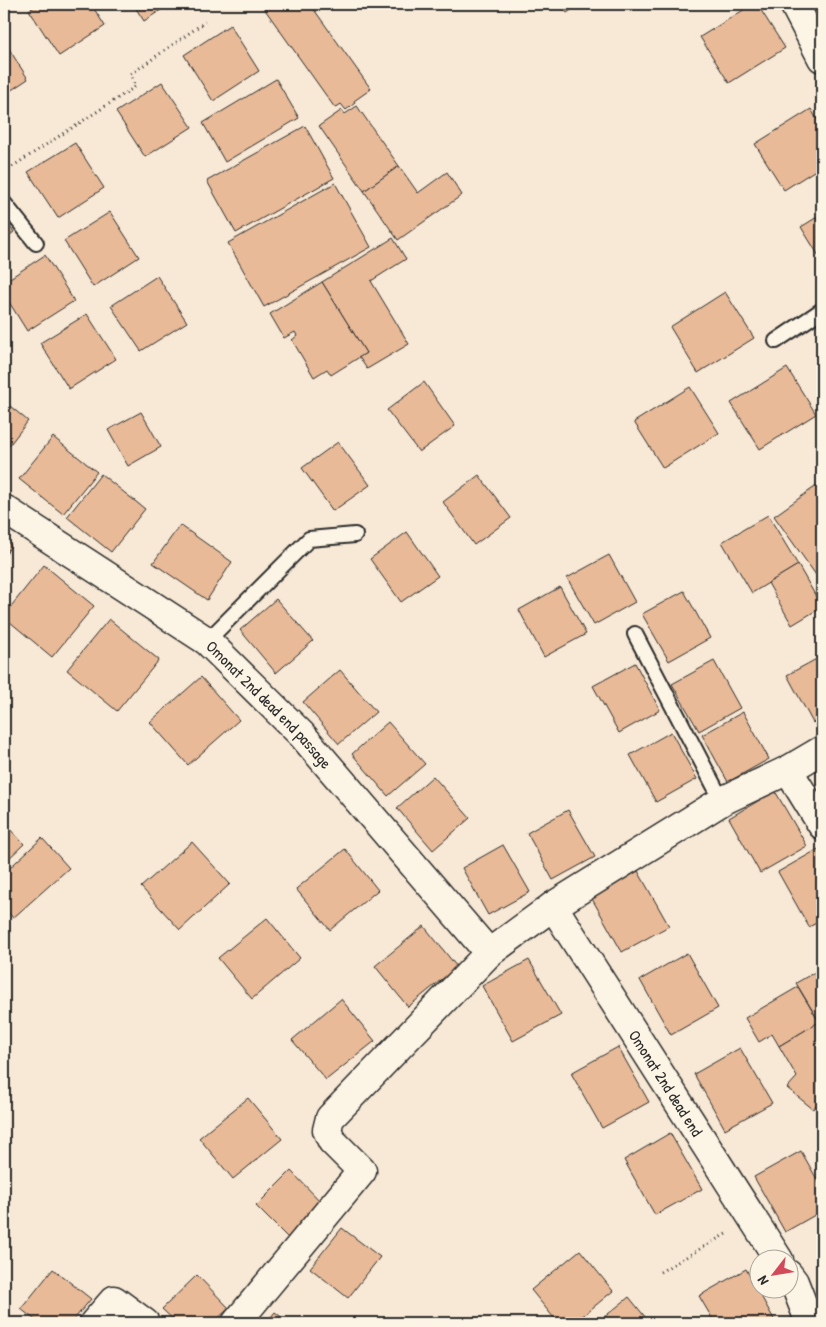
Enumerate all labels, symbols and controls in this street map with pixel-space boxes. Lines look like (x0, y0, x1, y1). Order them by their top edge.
street label: Omonat 2nd dead end passage (202, 635, 337, 774)
street label: Omonat 2nd dead end (624, 1026, 708, 1140)
north arrow (748, 1250, 798, 1300)
text: N (752, 1272, 772, 1289)

